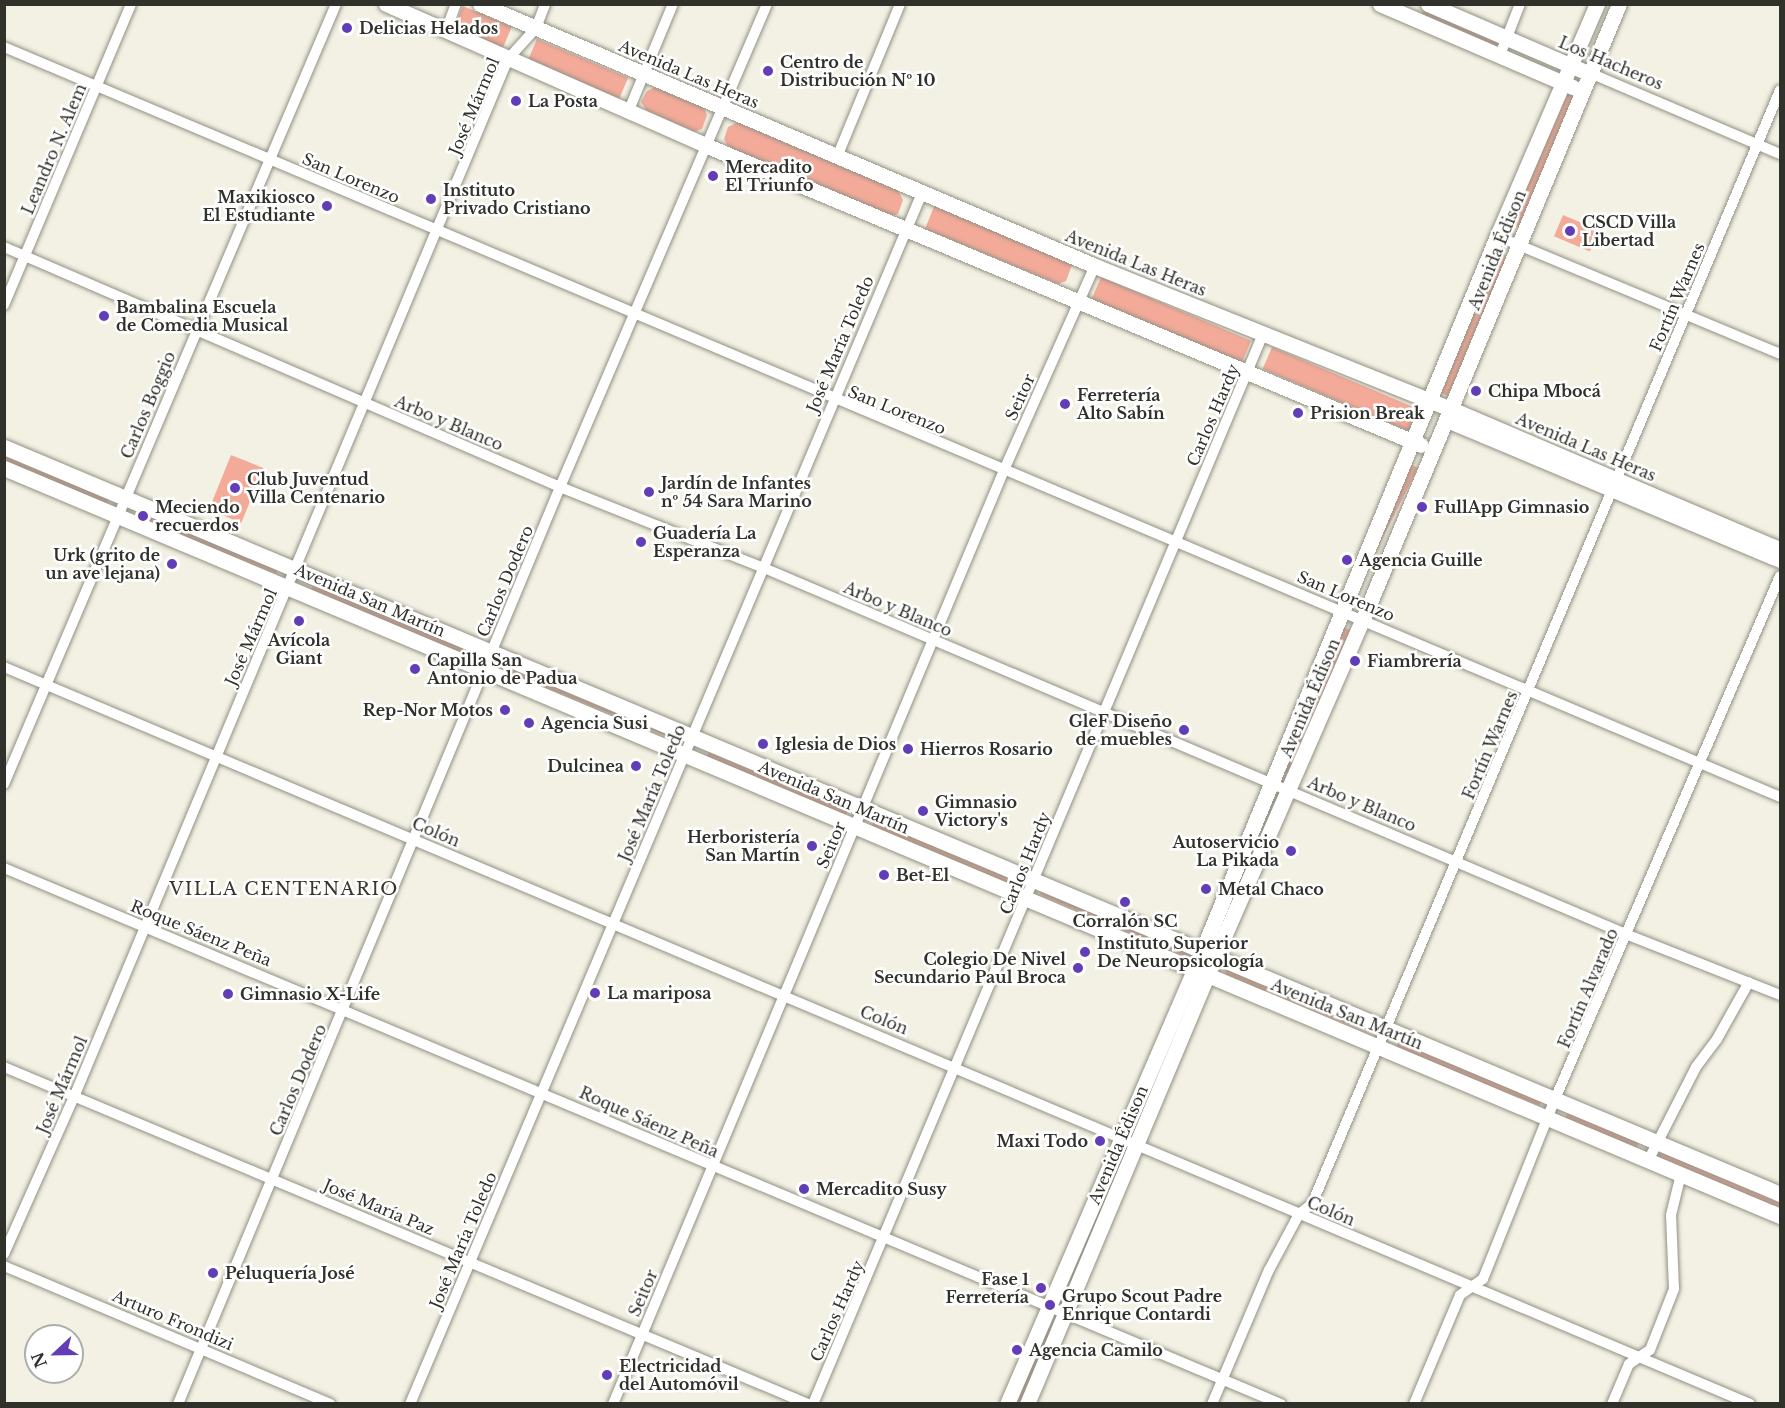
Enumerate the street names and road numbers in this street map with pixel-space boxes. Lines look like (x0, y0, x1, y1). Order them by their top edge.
street label: Los Hacheros (1556, 32, 1666, 94)
street label: Avenida Las Heras (616, 36, 762, 112)
street label: José Mármol (445, 54, 503, 158)
street label: Leandro N. Alem (18, 80, 90, 218)
street label: San Lorenzo (299, 149, 403, 207)
street label: Avenida Édison (1464, 187, 1530, 313)
street label: Avenida Las Heras (1063, 226, 1209, 300)
street label: Fortín Warnes (1645, 240, 1709, 354)
street label: José María Toledo (802, 272, 878, 416)
street label: Carlos Boggio (117, 348, 179, 462)
street label: Carlos Hardy (1183, 361, 1243, 469)
street label: Seitor (1001, 371, 1039, 423)
street label: San Lorenzo (845, 382, 949, 438)
street label: Arbo y Blanco (392, 391, 506, 455)
street label: Avenida Las Heras (1513, 409, 1659, 485)
street label: Carlos Dodero (473, 522, 537, 640)
street label: Avenida San Martín (292, 560, 448, 640)
street label: San Lorenzo (1294, 567, 1398, 625)
street label: Arbo y Blanco (841, 577, 955, 641)
street label: José Mármol (221, 586, 281, 688)
street label: Avenida Édison (1276, 636, 1344, 760)
street label: Fortín Warnes (1458, 688, 1522, 802)
street label: José María Toledo (614, 721, 690, 865)
street label: Avenida San Martín (756, 757, 912, 837)
street label: Arbo y Blanco (1305, 772, 1419, 836)
street label: Carlos Hardy (996, 809, 1054, 917)
street label: Colón (409, 813, 463, 851)
street label: Seitor (813, 819, 849, 871)
street label: Roque Sáenz Peña (128, 896, 274, 970)
street label: Fortín Alvarado (1554, 925, 1622, 1051)
street label: Avenida San Martín (1268, 975, 1426, 1053)
street label: Colón (857, 1002, 911, 1038)
street label: Carlos Dodero (266, 1021, 330, 1139)
street label: José Mármol (33, 1033, 91, 1137)
street label: Roque Sáenz Peña (576, 1083, 722, 1161)
street label: Avenida Édison (1084, 1083, 1152, 1207)
street label: José María Toledo (425, 1168, 501, 1312)
street label: José María Paz (321, 1175, 437, 1239)
street label: Colón (1304, 1192, 1358, 1230)
street label: Carlos Hardy (806, 1257, 868, 1365)
street label: Seitor (625, 1267, 661, 1319)
street label: Arturo Frondizi (110, 1286, 236, 1354)

